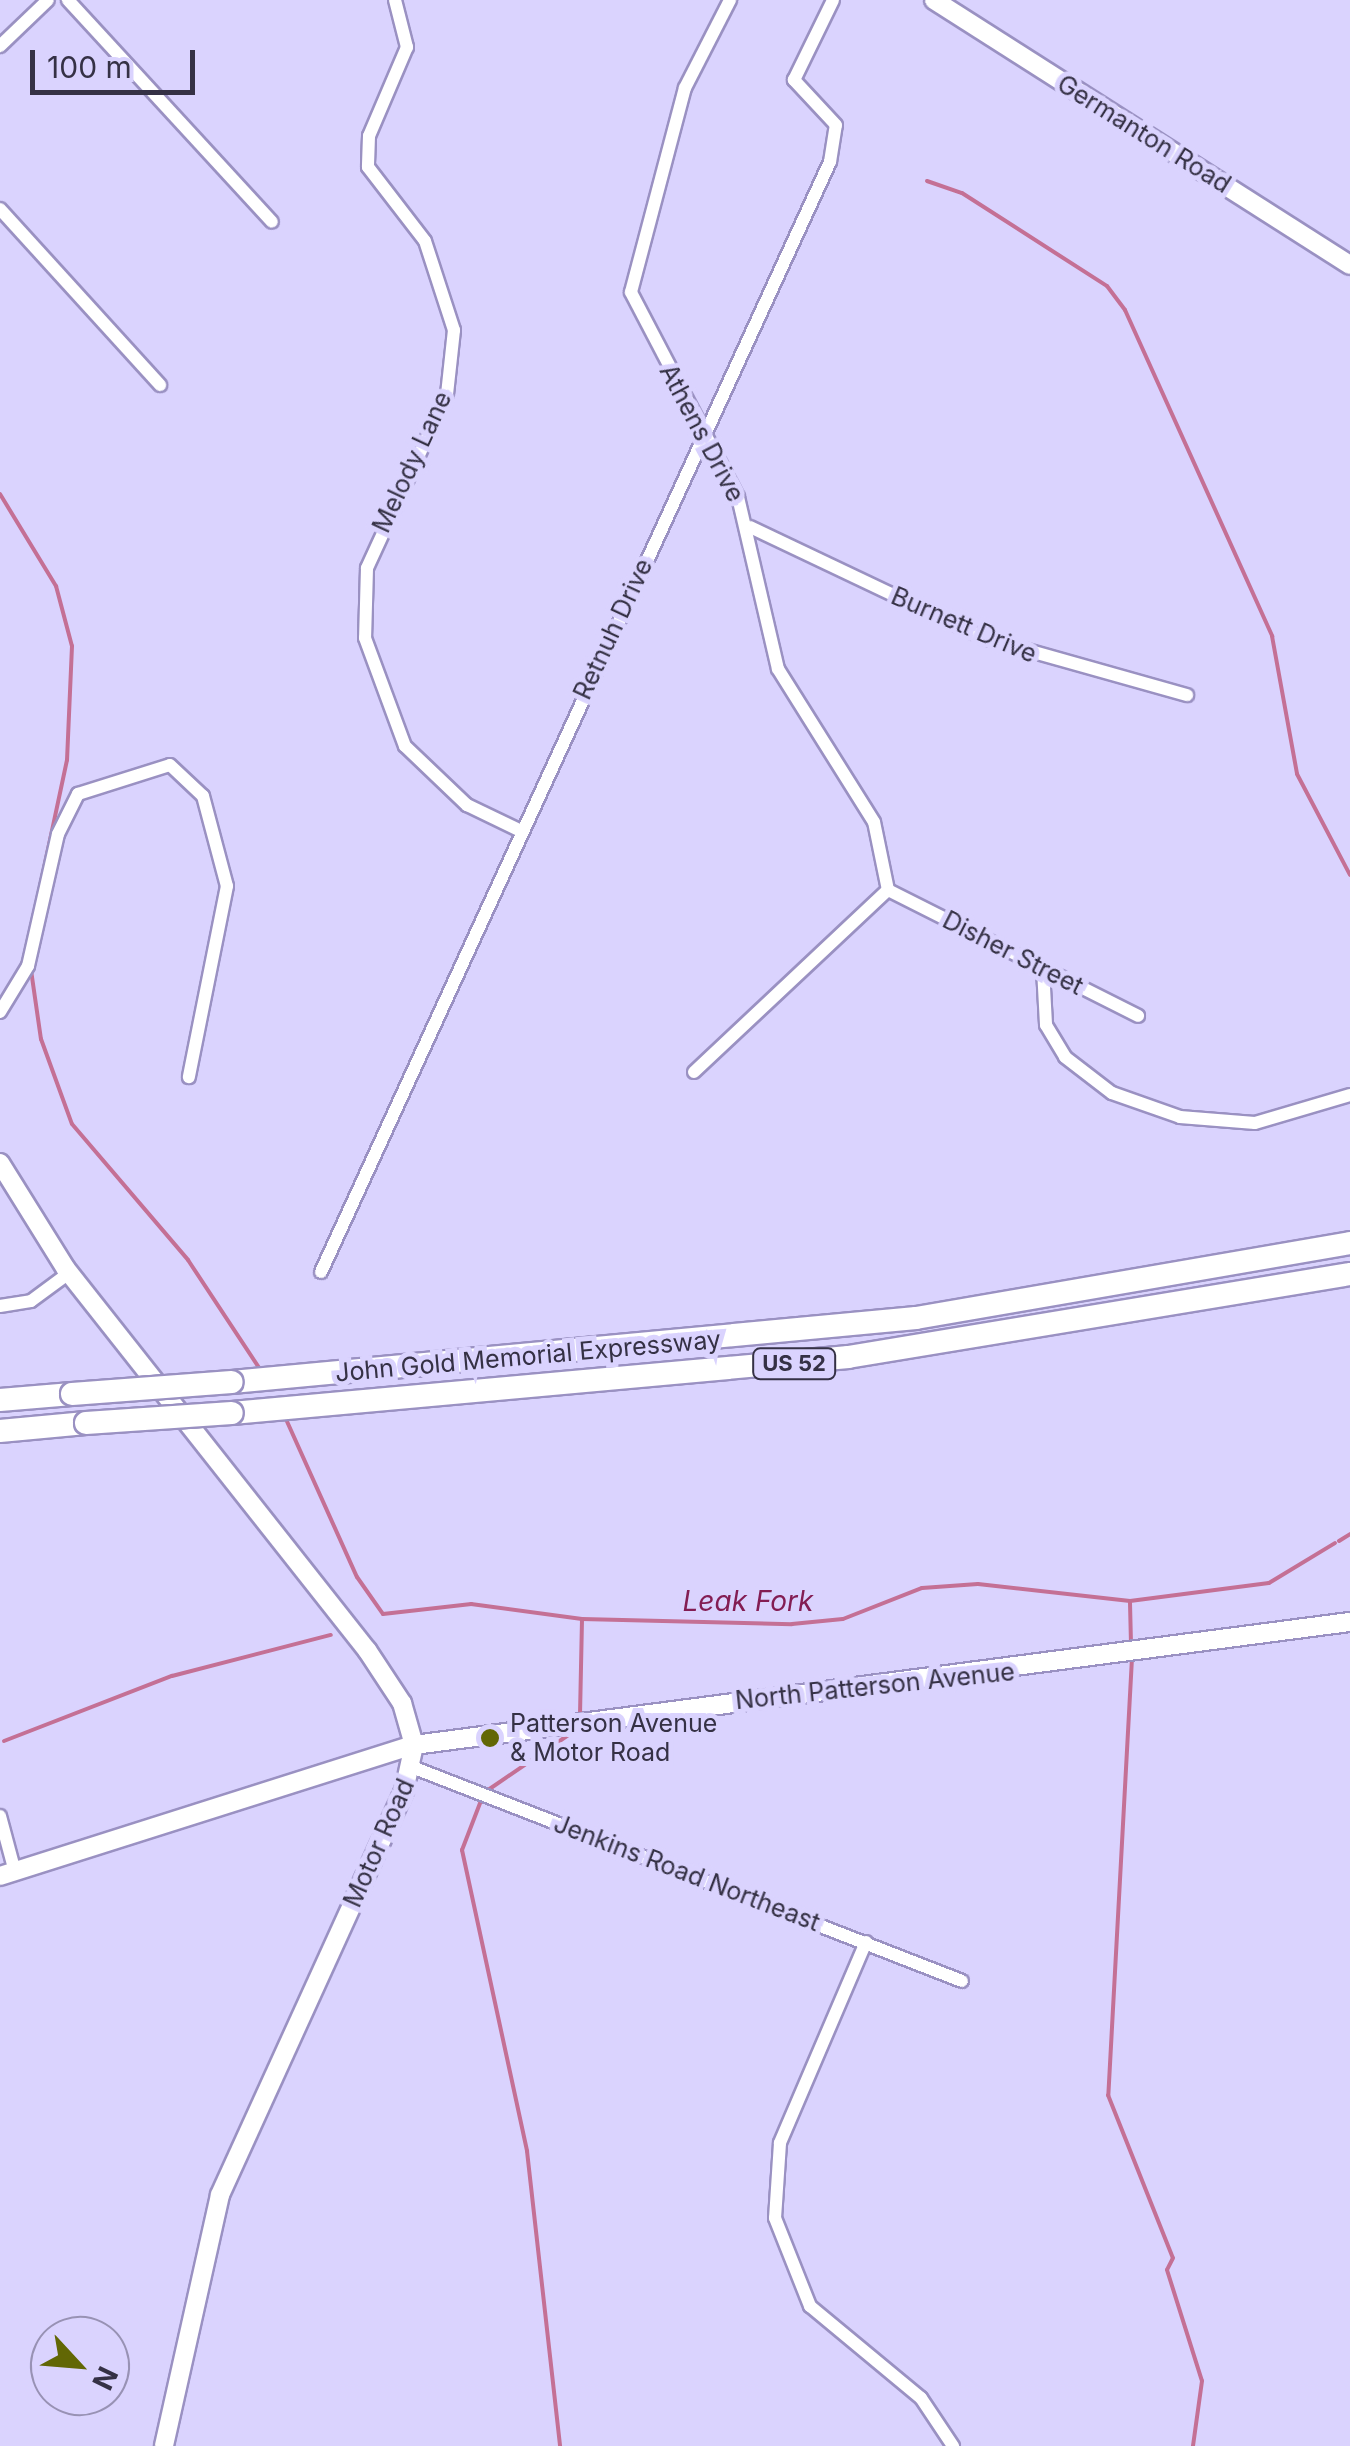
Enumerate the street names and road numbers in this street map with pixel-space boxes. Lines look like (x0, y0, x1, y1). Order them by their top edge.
street label: Germanton Road (1052, 69, 1236, 199)
street label: Athens Drive (653, 359, 751, 507)
street label: Melody Lane (366, 387, 458, 537)
street label: Retnuh Drive (567, 554, 659, 704)
street label: Burnett Drive (887, 581, 1041, 669)
street label: Disher Street (938, 905, 1088, 1001)
street label: John Gold Memorial Expressway (334, 1324, 722, 1388)
road number: US 52 (752, 1347, 836, 1381)
street label: North Patterson Avenue (734, 1656, 1016, 1716)
street label: Motor Road (337, 1774, 421, 1912)
street label: Jenkins Road Northeast (550, 1808, 824, 1938)

